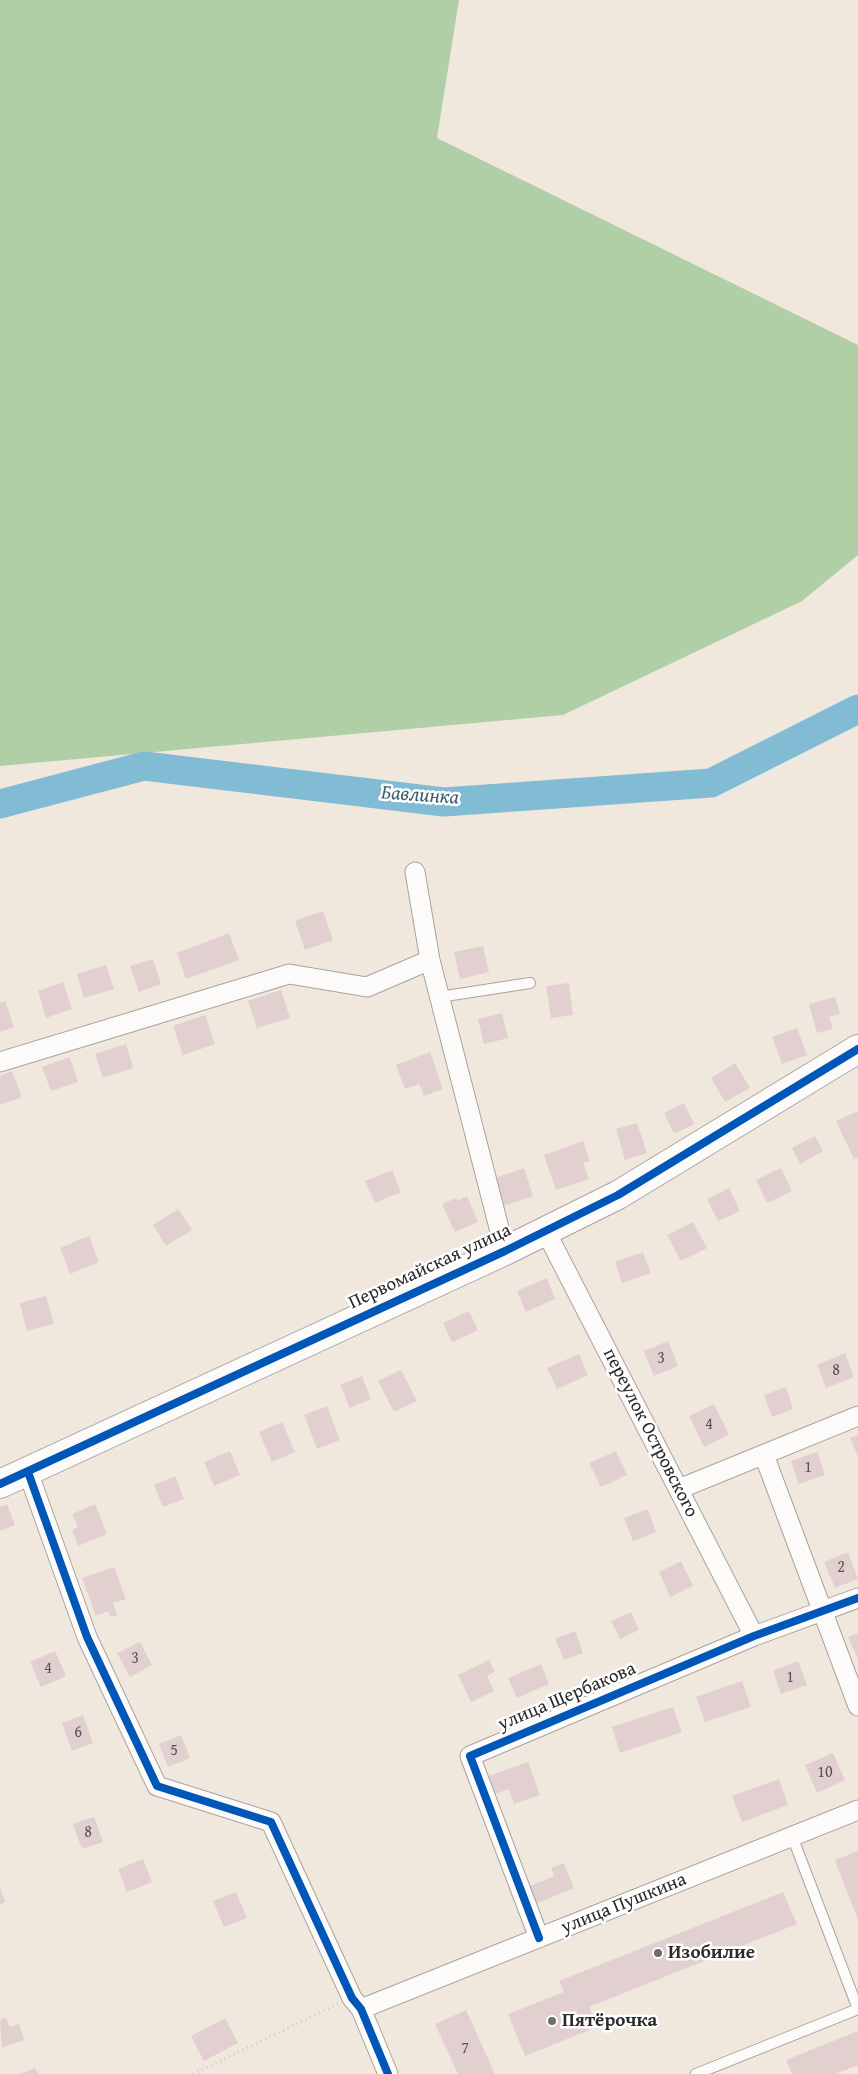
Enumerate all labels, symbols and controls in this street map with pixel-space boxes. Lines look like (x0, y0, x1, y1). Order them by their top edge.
water label: Бавлинка (380, 781, 460, 811)
street label: Первомайская улица (345, 1219, 515, 1315)
street label: переулок Островского (597, 1345, 703, 1521)
house number: 3 (657, 1349, 665, 1369)
house number: 8 (832, 1361, 840, 1381)
house number: 4 (705, 1415, 713, 1435)
house number: 1 (804, 1458, 812, 1478)
house number: 2 (837, 1558, 845, 1578)
house number: 3 (131, 1649, 139, 1669)
street label: улица Щербакова (495, 1658, 639, 1736)
house number: 4 (44, 1659, 52, 1679)
house number: 1 (786, 1668, 794, 1688)
house number: 6 (74, 1723, 82, 1743)
house number: 5 (170, 1741, 178, 1761)
house number: 10 (817, 1763, 833, 1783)
house number: 8 (84, 1823, 92, 1843)
street label: улица Пушкина (558, 1869, 690, 1939)
place label: Изобилие (668, 1942, 755, 1964)
marker: Изобилие (652, 1947, 664, 1959)
place label: Пятёрочка (562, 2010, 657, 2032)
marker: Пятёрочка (546, 2015, 558, 2027)
house number: 7 (461, 2039, 469, 2059)

